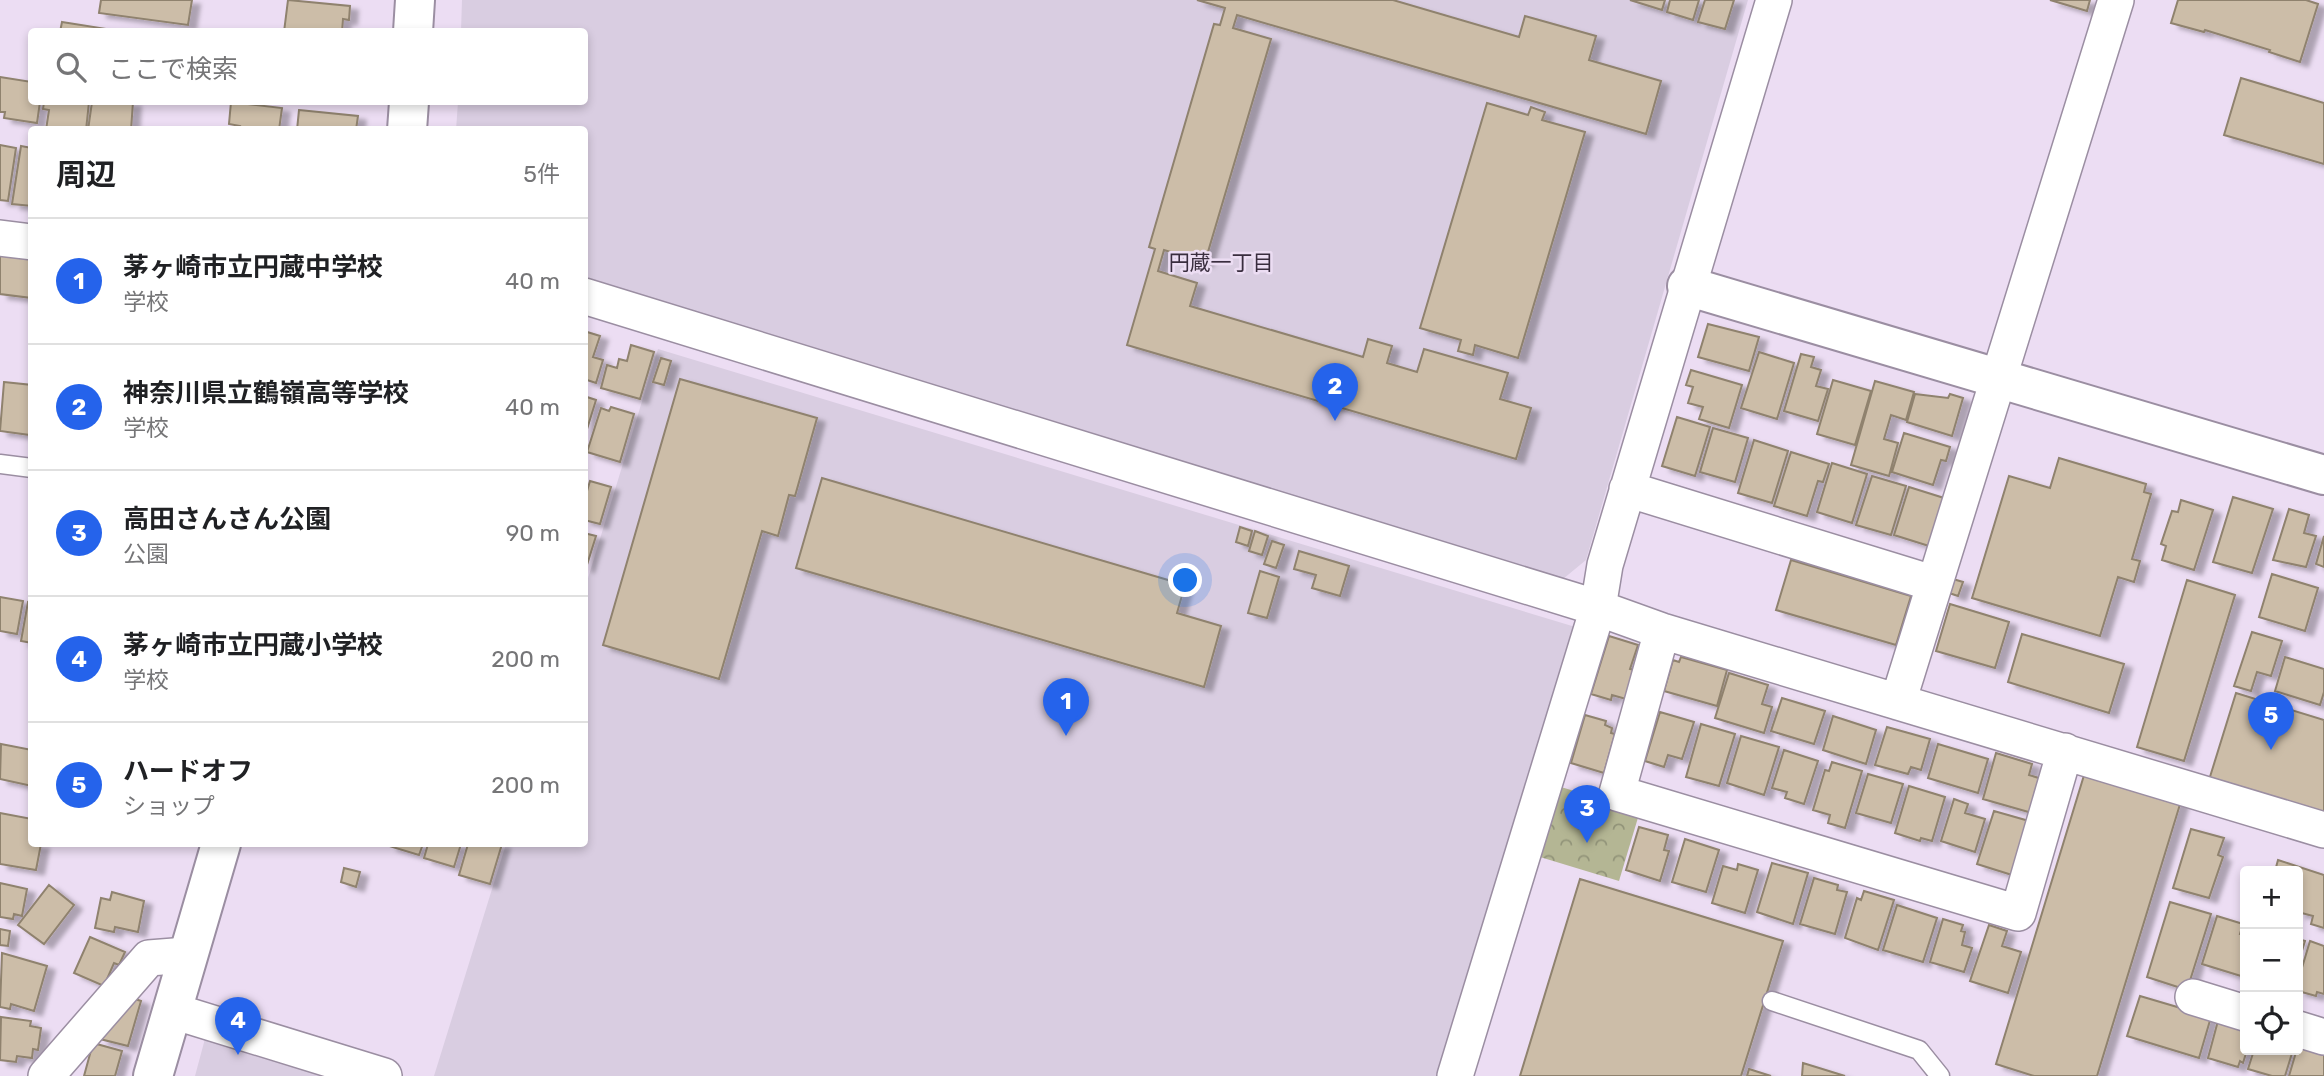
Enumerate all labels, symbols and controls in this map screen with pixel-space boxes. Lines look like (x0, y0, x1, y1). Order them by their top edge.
search box (28, 28, 588, 105)
icon: search (52, 48, 90, 86)
text: ここで検索 (108, 54, 238, 85)
text: 周辺 (56, 157, 116, 193)
text: 5件 (523, 160, 560, 188)
district label: 円蔵一丁目 (1169, 250, 1274, 275)
text: 茅ヶ崎市立円蔵中学校 (123, 252, 383, 283)
text: 1 (73, 267, 85, 295)
text: 40 m (505, 267, 560, 295)
text: 学校 (123, 288, 169, 316)
pin: 2 (1312, 363, 1358, 421)
text: 神奈川県立鶴嶺高等学校 (123, 378, 409, 409)
text: 2 (72, 393, 86, 421)
text: 40 m (505, 393, 560, 421)
text: 学校 (123, 414, 169, 442)
text: 高田さんさん公園 (123, 504, 331, 535)
text: 3 (71, 519, 87, 547)
text: 90 m (506, 519, 560, 547)
text: 公園 (123, 540, 169, 568)
your location (1168, 563, 1202, 597)
text: 茅ヶ崎市立円蔵小学校 (123, 630, 383, 661)
text: 4 (71, 645, 87, 673)
text: 200 m (491, 645, 560, 673)
text: 学校 (123, 666, 169, 694)
pin: 1 (1043, 678, 1089, 736)
pin: 5 (2248, 692, 2294, 750)
text: ハードオフ (123, 756, 253, 787)
text: 5 (72, 771, 86, 799)
text: 200 m (491, 771, 560, 799)
pin: 3 (1564, 785, 1610, 843)
text: ショップ (123, 792, 215, 820)
map controls (2240, 866, 2303, 1055)
button: + (2240, 866, 2303, 929)
button: − (2240, 929, 2303, 992)
button: locate (2240, 992, 2303, 1055)
pin: 4 (215, 997, 261, 1055)

